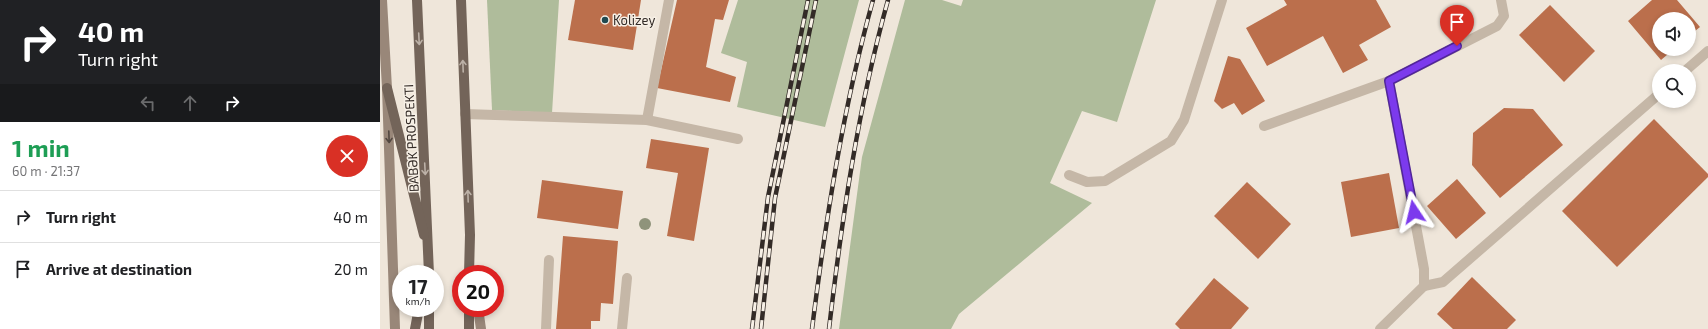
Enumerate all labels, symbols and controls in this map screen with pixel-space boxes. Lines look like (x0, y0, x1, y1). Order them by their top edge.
pin (1440, 5, 1474, 46)
icon: arrive (1446, 11, 1468, 33)
place label: Kolizey (613, 12, 656, 28)
map controls (1652, 12, 1696, 108)
button: sound (1652, 12, 1696, 56)
text: 40 m (78, 14, 144, 48)
marker: Kolizey (600, 15, 610, 25)
icon: right (12, 16, 64, 68)
one-way arrow (416, 32, 423, 45)
text: Turn right (78, 48, 158, 70)
one-way arrow (460, 60, 467, 73)
button: search (1652, 64, 1696, 108)
street label: BABƏK PROSPEKTI (400, 84, 422, 192)
icon: left (137, 92, 159, 114)
icon: ahead (179, 92, 201, 114)
icon: right (221, 92, 243, 114)
one-way arrow (385, 130, 393, 143)
text: 1 min (12, 133, 70, 162)
button: close (326, 135, 368, 177)
one-way arrow (422, 162, 429, 175)
text: 60 m · 21:37 (12, 163, 80, 179)
one-way arrow (465, 190, 472, 203)
position arrow (1393, 191, 1435, 233)
icon: right (12, 206, 34, 228)
text: Turn right (46, 208, 116, 226)
text: 40 m (333, 208, 368, 226)
icon: arrive (12, 258, 34, 280)
text: Arrive at destination (46, 260, 192, 278)
text: 20 m (334, 260, 368, 278)
speed limit sign: 20 (452, 265, 504, 317)
text: 17 (408, 274, 428, 298)
text: km/h (406, 295, 430, 307)

